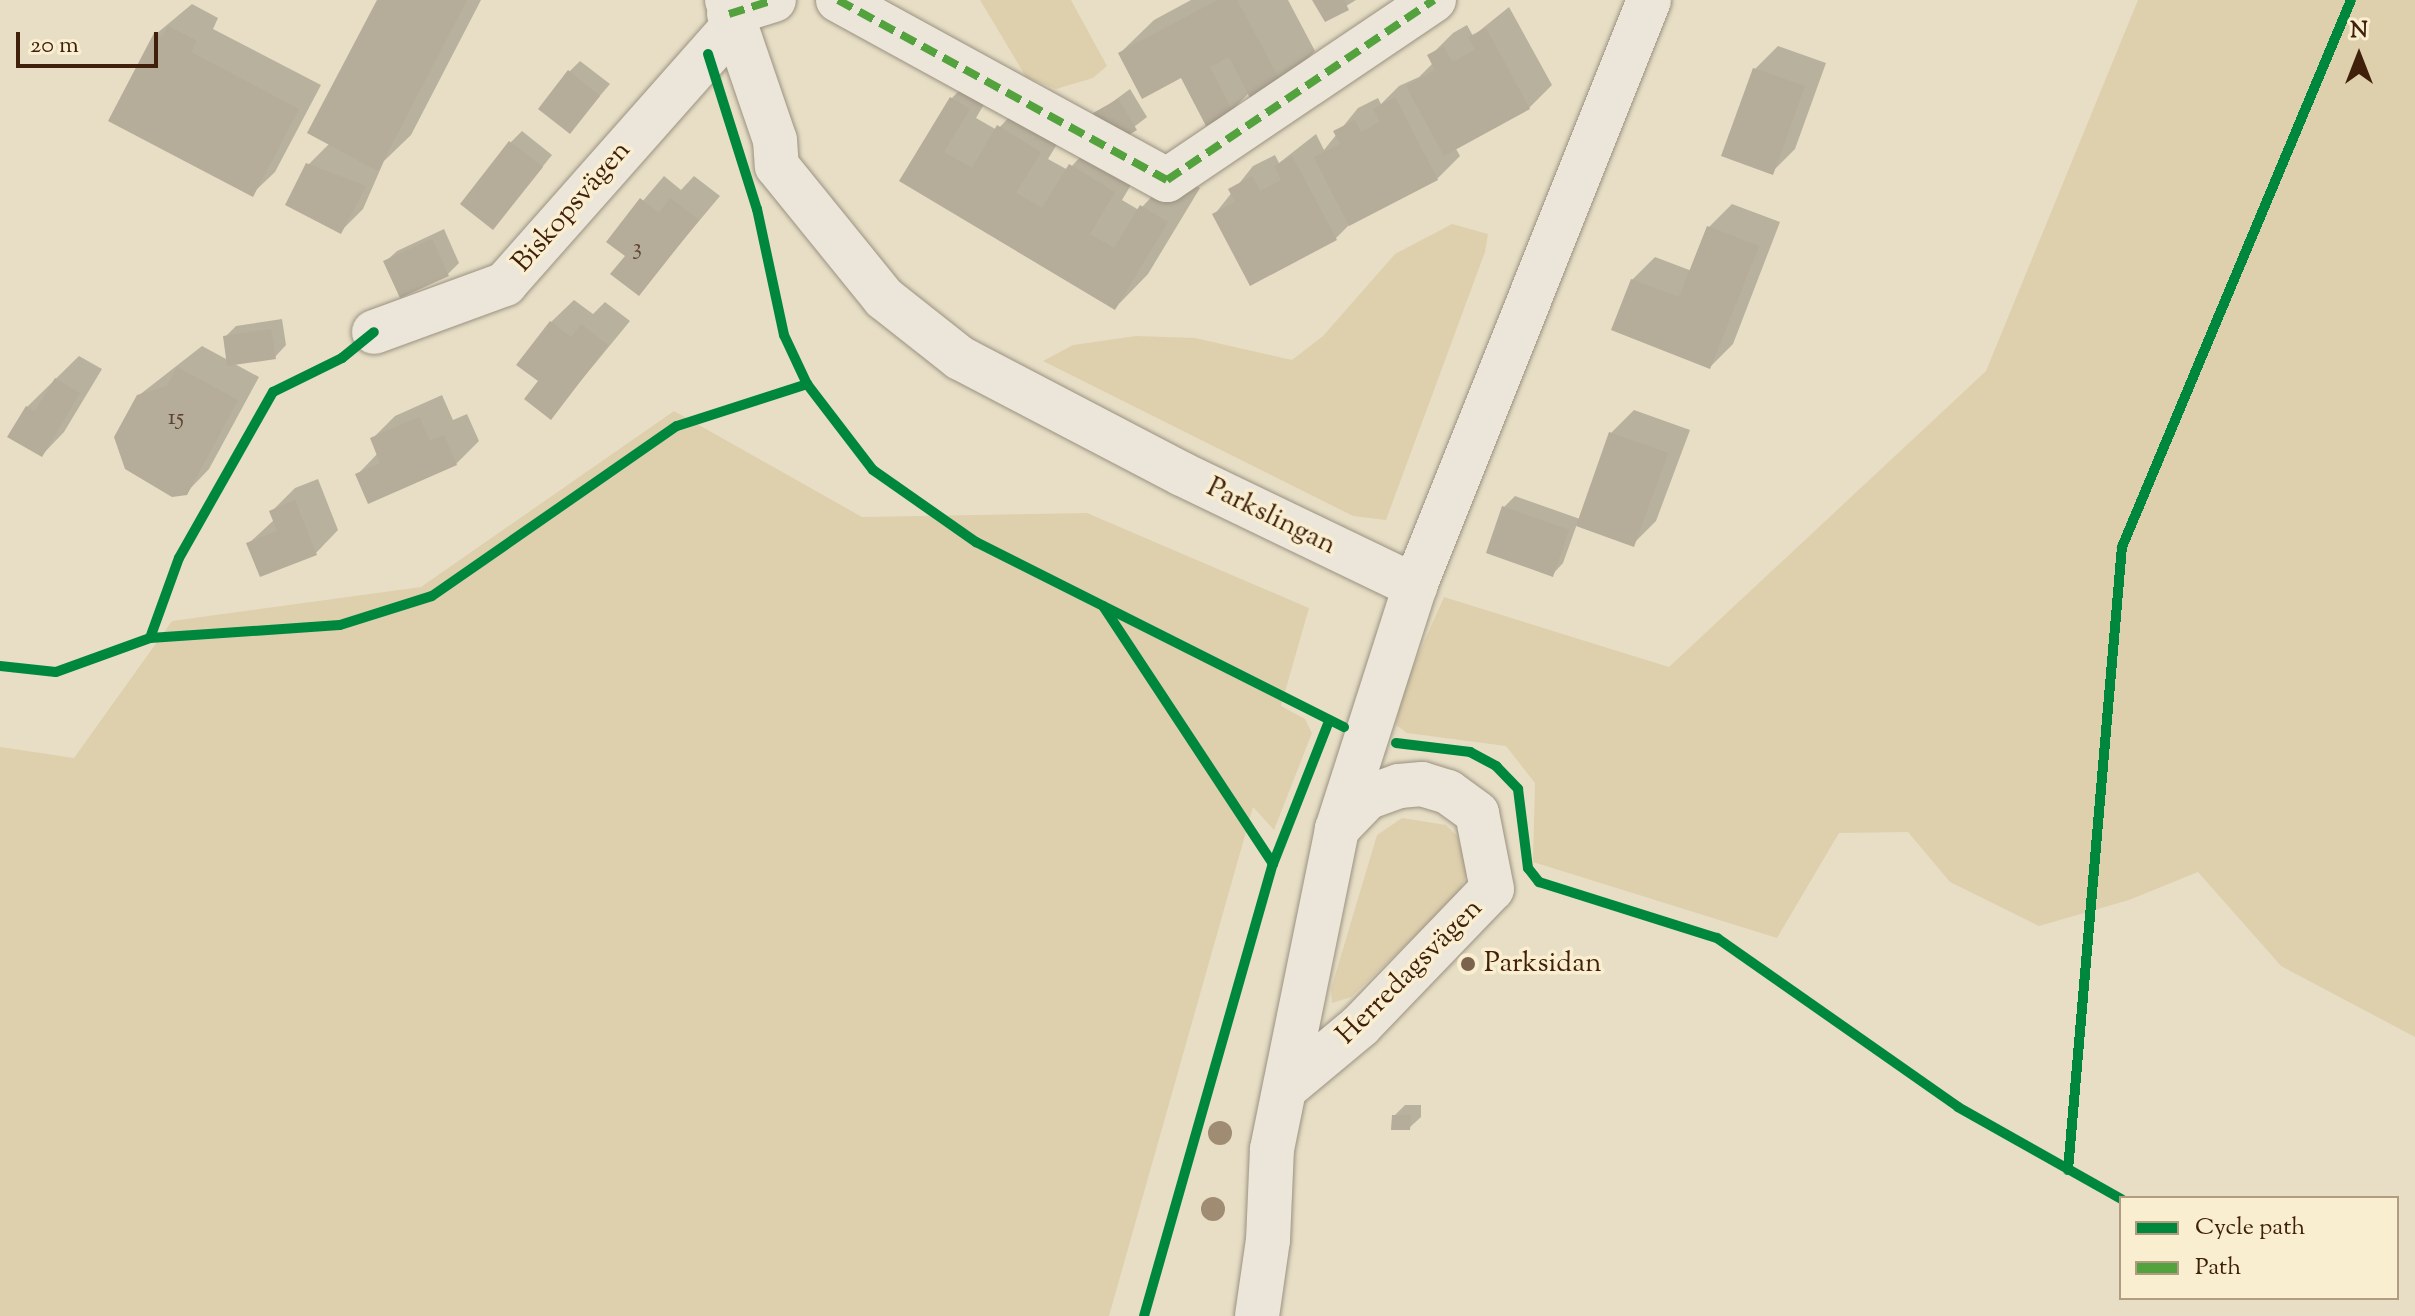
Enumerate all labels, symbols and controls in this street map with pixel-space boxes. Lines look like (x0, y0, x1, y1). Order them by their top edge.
scale bar (20, 16, 162, 66)
north arrow (2319, 16, 2399, 96)
text: N (2350, 16, 2368, 48)
text: 20 m (30, 29, 79, 63)
street label: Biskopsvägen (506, 134, 638, 280)
house number: 3 (632, 235, 642, 263)
house number: 15 (168, 405, 184, 433)
street label: Parkslingan (1201, 471, 1341, 563)
street label: Herredagsvägen (1330, 892, 1490, 1052)
place label: Parksidan (1484, 947, 1602, 981)
marker: Parksidan (1459, 955, 1477, 973)
legend (2119, 1196, 2399, 1300)
text: Cycle path (2195, 1211, 2305, 1245)
text: Path (2195, 1251, 2241, 1285)

